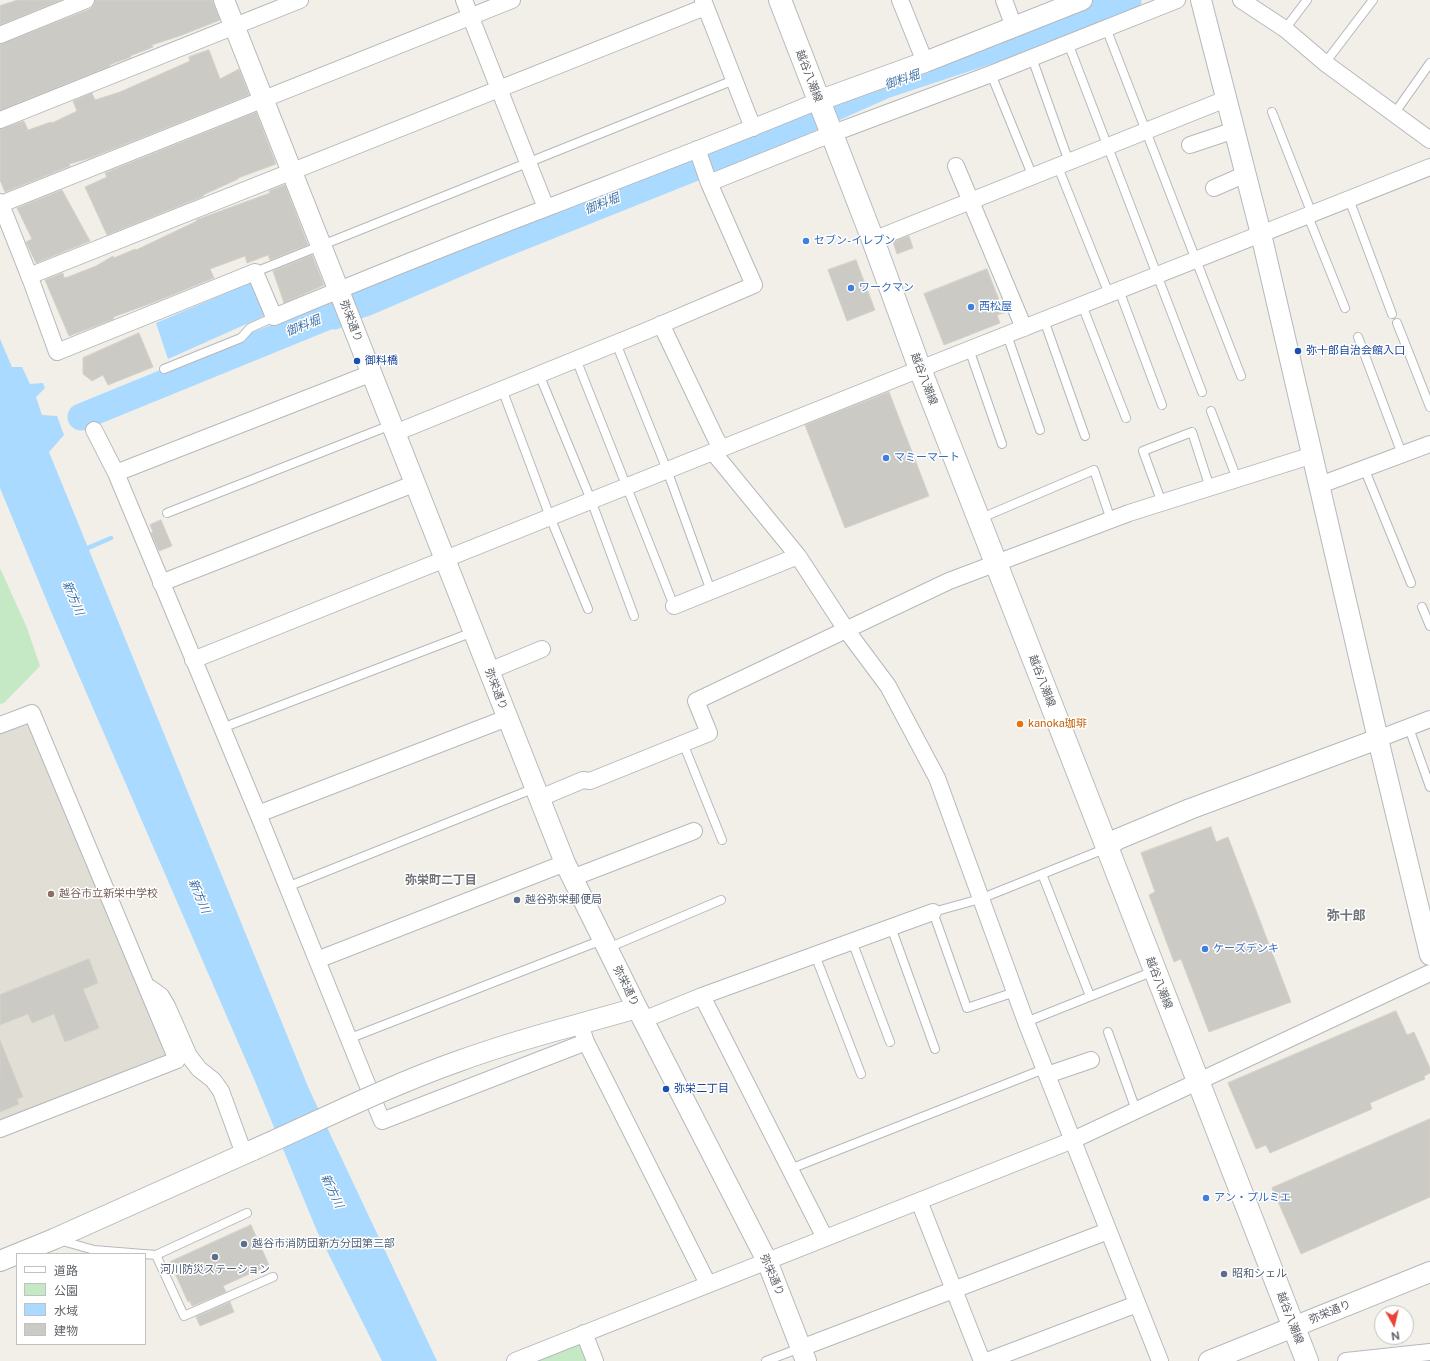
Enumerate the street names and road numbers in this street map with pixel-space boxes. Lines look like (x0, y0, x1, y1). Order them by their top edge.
street label: 越谷八潮線 (793, 48, 825, 104)
street label: 弥栄通り (337, 298, 365, 344)
street label: 越谷八潮線 (908, 351, 940, 407)
street label: 越谷八潮線 (1026, 653, 1058, 709)
street label: 弥栄通り (482, 666, 510, 712)
street label: 越谷八潮線 (1143, 955, 1175, 1011)
street label: 弥栄通り (610, 963, 642, 1009)
street label: 弥栄通り (757, 1252, 787, 1298)
street label: 越谷八潮線 (1274, 1290, 1306, 1346)
street label: 弥栄通り (1307, 1298, 1353, 1326)

